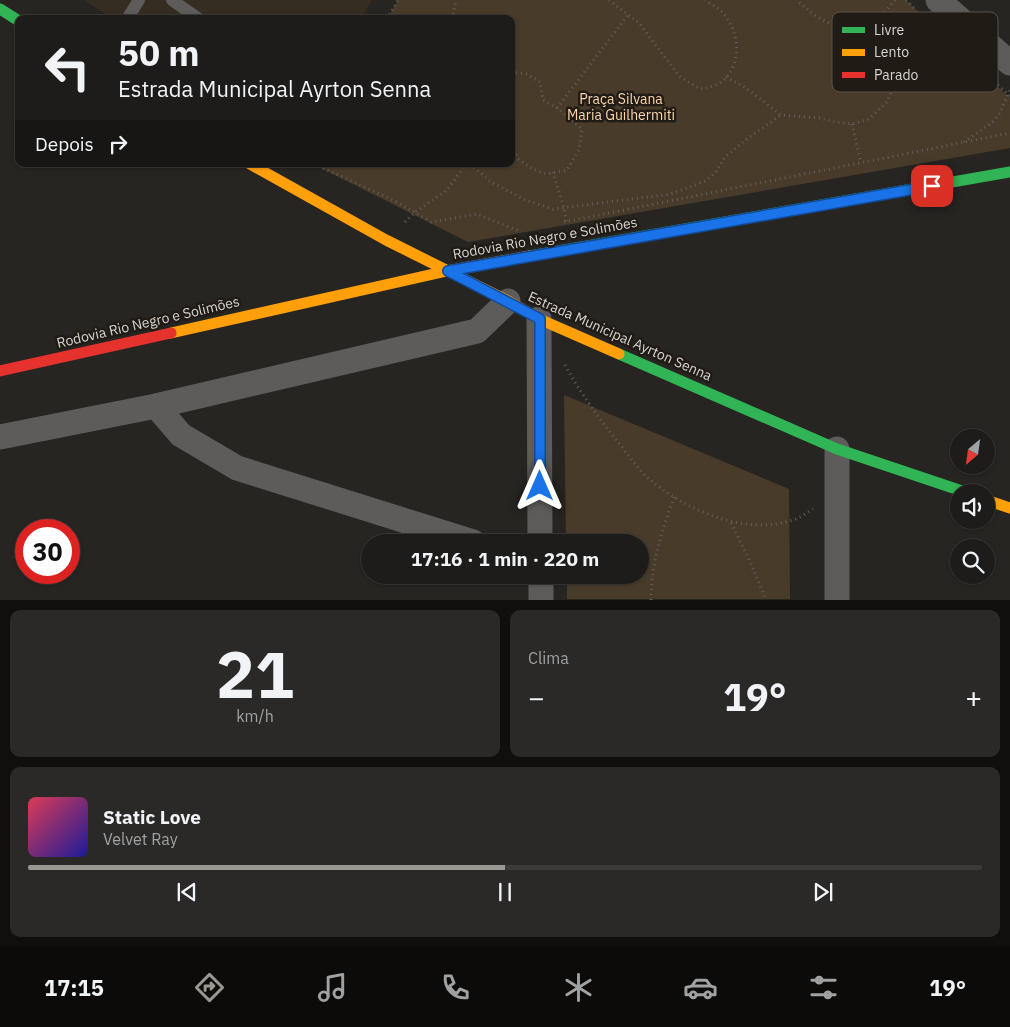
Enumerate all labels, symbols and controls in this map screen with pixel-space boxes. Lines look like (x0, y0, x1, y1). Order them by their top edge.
legend (832, 12, 998, 92)
text: Livre (874, 21, 904, 39)
text: 50 m (118, 30, 200, 76)
icon: left (35, 35, 100, 100)
text: Lento (874, 43, 909, 61)
text: Parado (874, 66, 918, 84)
text: Estrada Municipal Ayrton Senna (118, 74, 431, 103)
park label: Praça Silvana Maria Guilhermiti (567, 90, 675, 124)
icon: right (104, 130, 132, 158)
text: Depois (35, 132, 94, 156)
pin (911, 165, 953, 207)
icon: arrive (918, 172, 946, 200)
street label: Rodovia Rio Negro e Solimões (451, 213, 639, 263)
street label: Estrada Municipal Ayrton Senna (525, 287, 715, 385)
street label: Rodovia Rio Negro e Solimões (55, 292, 241, 352)
north arrow (950, 429, 995, 474)
map controls (950, 429, 995, 584)
position arrow (513, 459, 565, 511)
button: sound (950, 484, 995, 529)
speed limit sign: 30 (15, 519, 80, 584)
button: search (950, 539, 995, 584)
text: 17:16 · 1 min · 220 m (411, 547, 599, 571)
text: 21 (216, 631, 294, 716)
text: Clima (528, 648, 569, 668)
text: 19° (723, 672, 787, 721)
text: − (528, 679, 545, 716)
text: + (965, 679, 982, 716)
text: km/h (236, 706, 274, 726)
text: Static Love (103, 805, 201, 829)
text: Velvet Ray (103, 829, 178, 849)
icon: previous (173, 878, 201, 906)
icon: pause (491, 878, 519, 906)
icon: next (809, 878, 837, 906)
icon: directions (192, 970, 227, 1005)
icon: music (315, 970, 350, 1005)
icon: phone (438, 970, 473, 1005)
icon: climate (561, 970, 596, 1005)
icon: car (683, 970, 718, 1005)
icon: filters (806, 970, 841, 1005)
text: 17:15 (44, 973, 104, 1002)
text: 19° (929, 973, 966, 1002)

